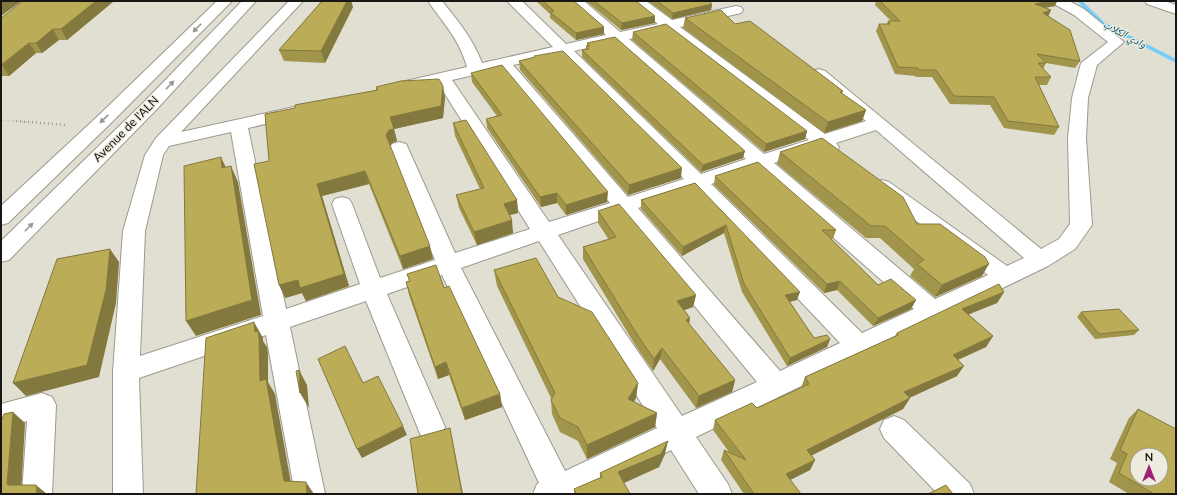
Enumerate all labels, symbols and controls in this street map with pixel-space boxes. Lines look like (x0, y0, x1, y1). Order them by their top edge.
water label: وادي الكلاب (1100, 17, 1149, 53)
one-way arrow (192, 23, 202, 33)
one-way arrow (165, 80, 175, 90)
street label: Avenue de l'ALN (90, 93, 162, 165)
one-way arrow (99, 115, 109, 124)
one-way arrow (24, 222, 34, 232)
north arrow (1129, 447, 1169, 487)
text: N (1145, 450, 1153, 463)

